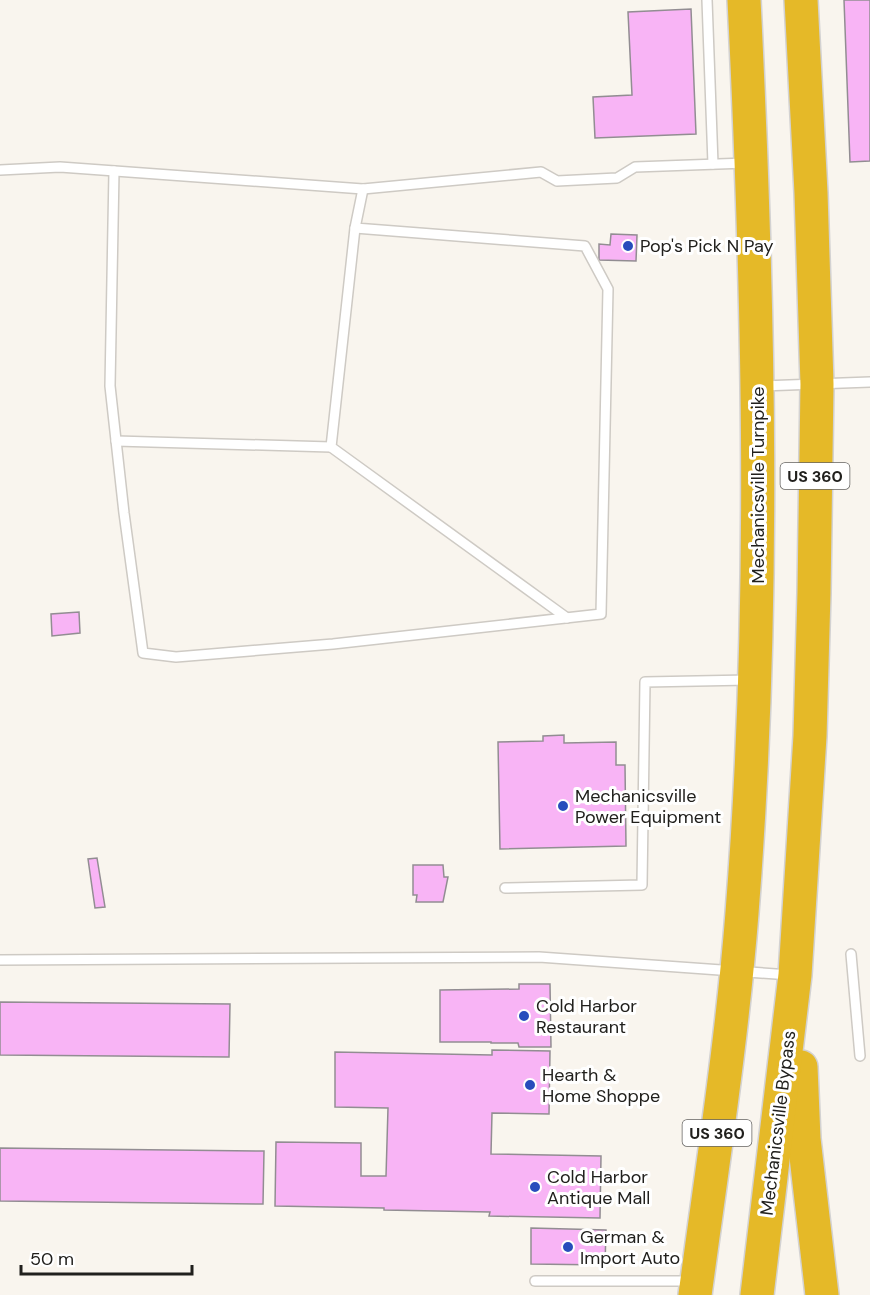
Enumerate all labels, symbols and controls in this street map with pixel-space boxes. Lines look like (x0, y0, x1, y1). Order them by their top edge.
place label: Pop's Pick N Pay (640, 234, 773, 258)
marker: Pop's Pick N Pay (621, 239, 635, 253)
street label: Mechanicsville Turnpike (746, 387, 770, 583)
road number: US 360 (780, 463, 850, 489)
place label: Mechanicsville Power Equipment (575, 784, 721, 829)
marker: Mechanicsville Power Equipment (556, 799, 570, 813)
place label: Cold Harbor Restaurant (536, 994, 637, 1039)
marker: Cold Harbor Restaurant (517, 1009, 531, 1023)
street label: Mechanicsville Bypass (755, 1029, 801, 1217)
place label: Hearth & Home Shoppe (542, 1063, 660, 1108)
marker: Hearth & Home Shoppe (523, 1078, 537, 1092)
road number: US 360 (682, 1120, 752, 1146)
place label: Cold Harbor Antique Mall (547, 1165, 650, 1210)
marker: Cold Harbor Antique Mall (528, 1180, 542, 1194)
place label: German & Import Auto (580, 1225, 680, 1270)
scale bar (21, 1238, 192, 1276)
marker: German & Import Auto (561, 1240, 575, 1254)
text: 50 m (30, 1247, 74, 1271)

